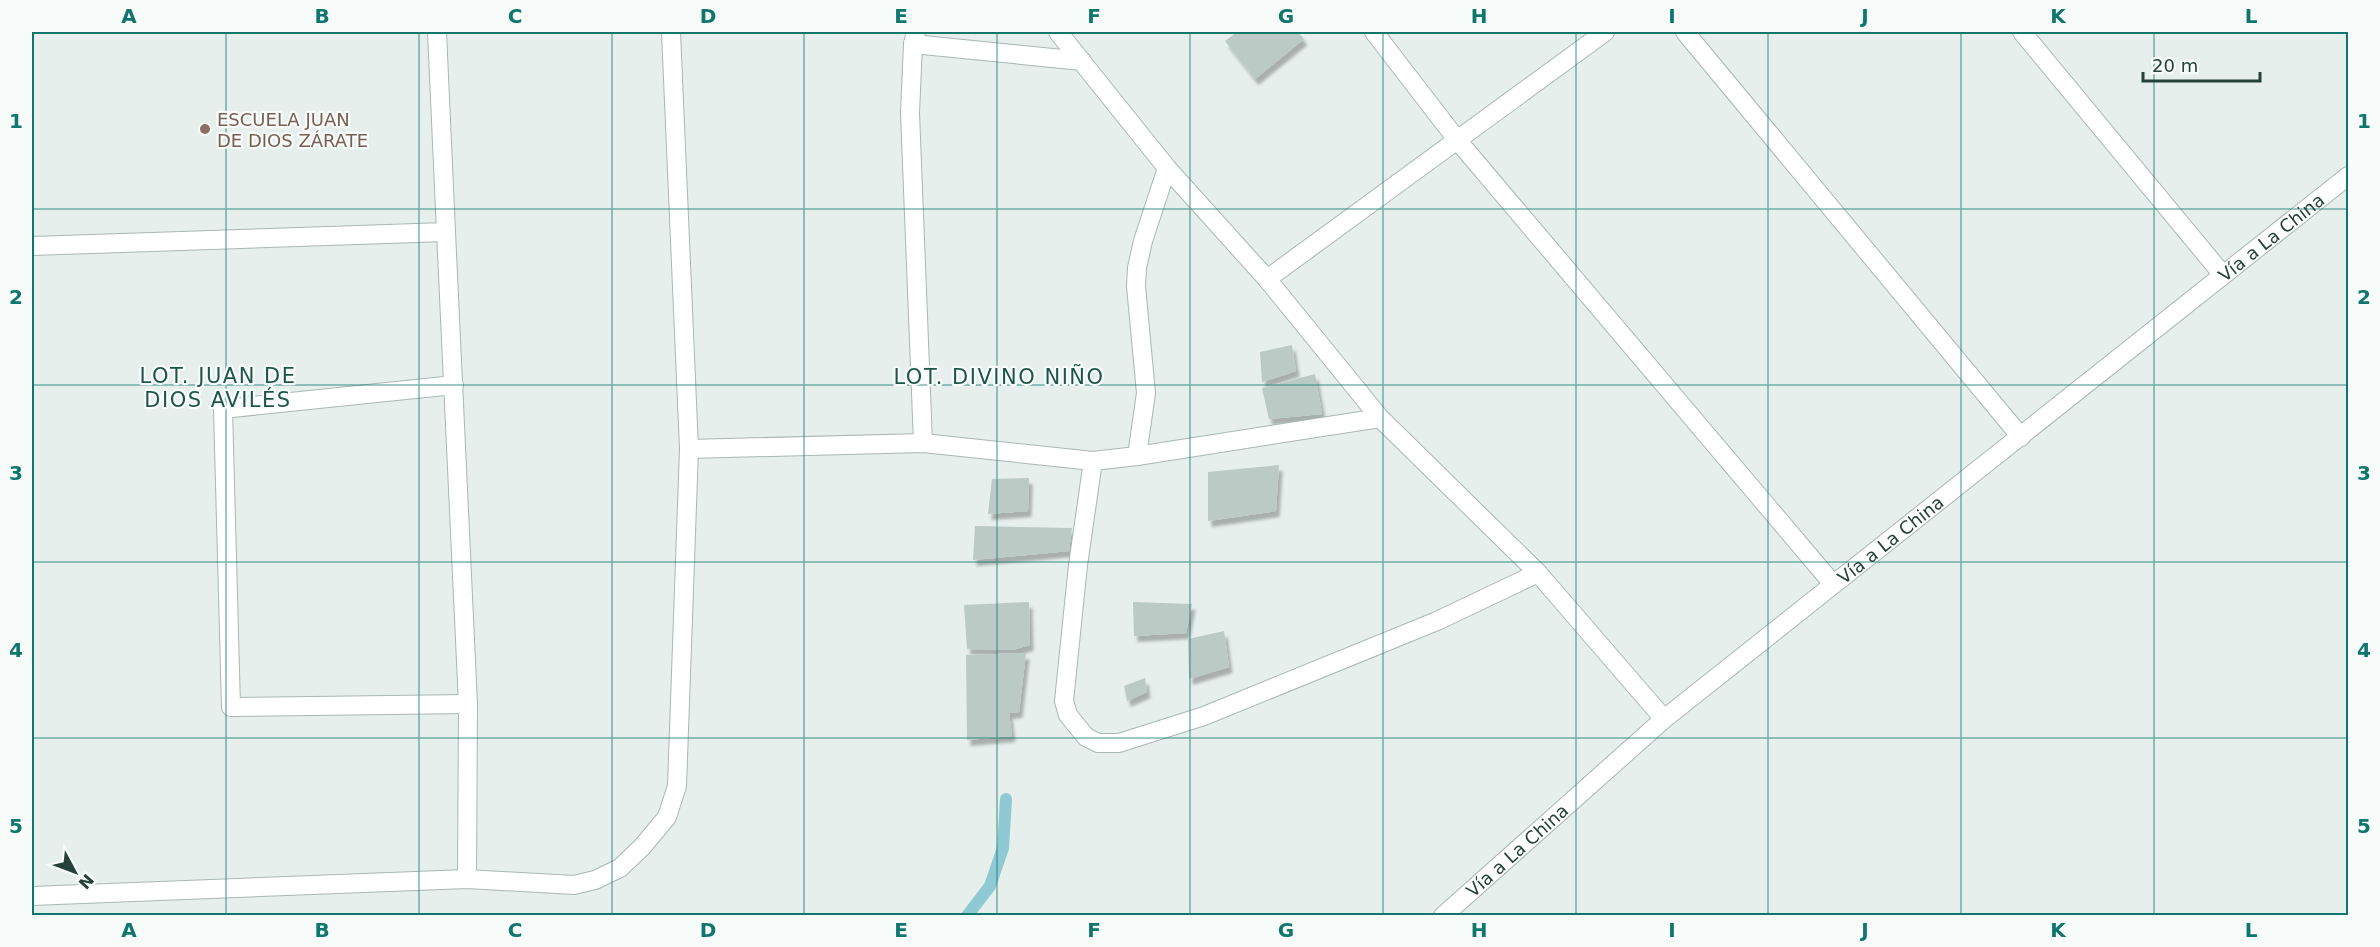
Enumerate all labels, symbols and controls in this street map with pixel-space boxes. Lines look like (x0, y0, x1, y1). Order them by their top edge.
text: A (121, 4, 137, 28)
text: B (314, 4, 330, 28)
text: C (508, 4, 522, 28)
text: D (700, 4, 716, 28)
text: E (894, 4, 908, 28)
text: F (1087, 4, 1101, 28)
text: G (1278, 4, 1294, 28)
text: H (1471, 4, 1487, 28)
text: I (1668, 4, 1676, 28)
text: J (1859, 4, 1869, 28)
text: K (2050, 4, 2067, 28)
text: L (2245, 4, 2258, 28)
scale bar (2143, 45, 2260, 83)
text: 20 m (2152, 55, 2198, 76)
text: 1 (9, 109, 23, 133)
place label: ESCUELA JUAN DE DIOS ZÁRATE (217, 109, 368, 151)
text: 1 (2357, 109, 2371, 133)
marker: ESCUELA JUAN DE DIOS ZÁRATE (198, 122, 212, 136)
street label: Vía a La China (2214, 189, 2328, 286)
text: 2 (9, 285, 23, 309)
text: 2 (2357, 285, 2371, 309)
district label: LOT. DIVINO NIÑO (893, 363, 1105, 389)
district label: LOT. JUAN DE DIOS AVILÉS (140, 364, 296, 412)
text: 3 (9, 461, 23, 485)
text: 3 (2357, 461, 2371, 485)
street label: Vía a La China (1833, 491, 1947, 588)
text: 4 (9, 638, 23, 662)
text: 4 (2357, 638, 2371, 662)
street label: Vía a La China (1462, 799, 1572, 901)
text: 5 (9, 814, 23, 838)
text: 5 (2357, 814, 2371, 838)
north arrow (45, 842, 105, 902)
text: N (74, 870, 98, 893)
text: A (121, 918, 137, 942)
text: B (314, 918, 330, 942)
text: C (508, 918, 522, 942)
text: D (700, 918, 716, 942)
text: E (894, 918, 908, 942)
text: F (1087, 918, 1101, 942)
text: G (1278, 918, 1294, 942)
text: H (1471, 918, 1487, 942)
text: I (1668, 918, 1676, 942)
text: J (1859, 918, 1869, 942)
text: K (2050, 918, 2067, 942)
text: L (2245, 918, 2258, 942)

